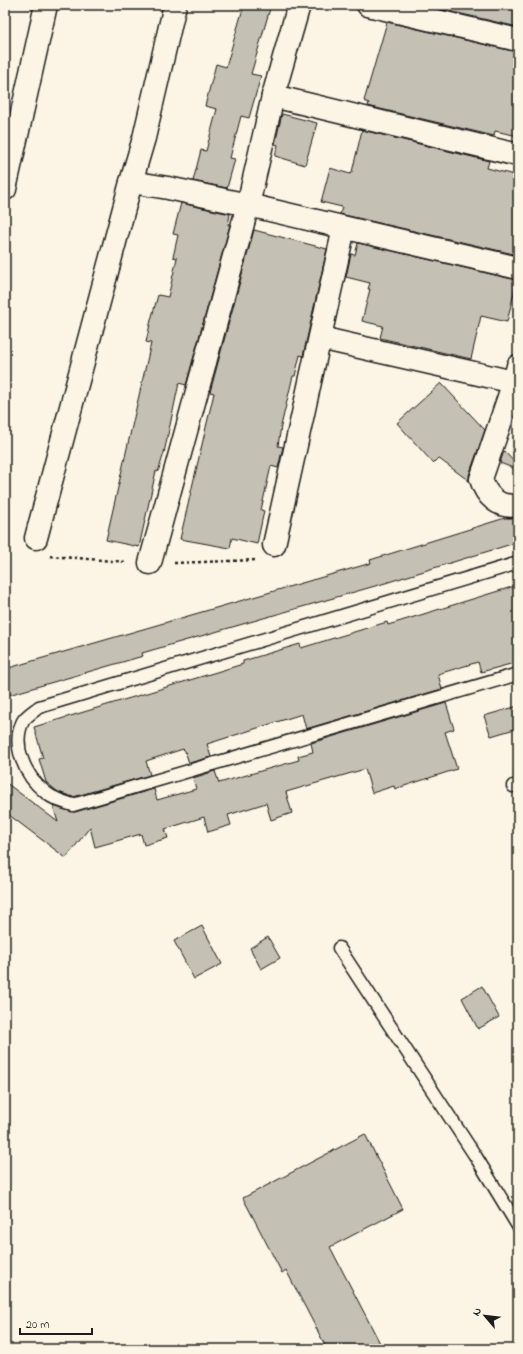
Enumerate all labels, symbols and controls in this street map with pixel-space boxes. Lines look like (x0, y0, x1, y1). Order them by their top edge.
north arrow (465, 1296, 505, 1336)
text: N (468, 1305, 486, 1319)
scale bar (20, 1310, 92, 1336)
text: 20 m (26, 1316, 49, 1334)

